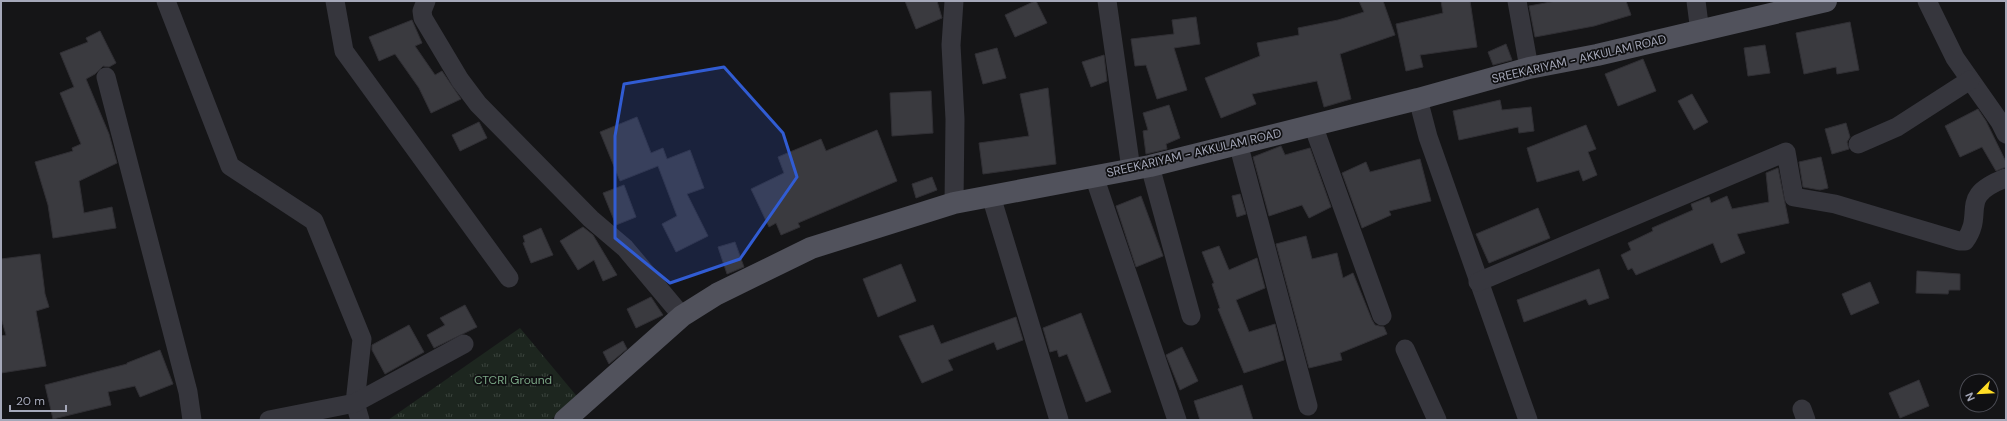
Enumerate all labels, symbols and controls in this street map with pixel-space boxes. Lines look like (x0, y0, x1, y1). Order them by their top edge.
street label: SREEKARIYAM - AKKULAM ROAD (1490, 31, 1668, 87)
street label: SREEKARIYAM - AKKULAM ROAD (1105, 125, 1283, 181)
park label: CTCRI Ground (474, 372, 552, 388)
north arrow (1959, 373, 1999, 413)
scale bar (10, 387, 66, 413)
text: N (1962, 391, 1978, 404)
text: 20 m (16, 393, 45, 409)

